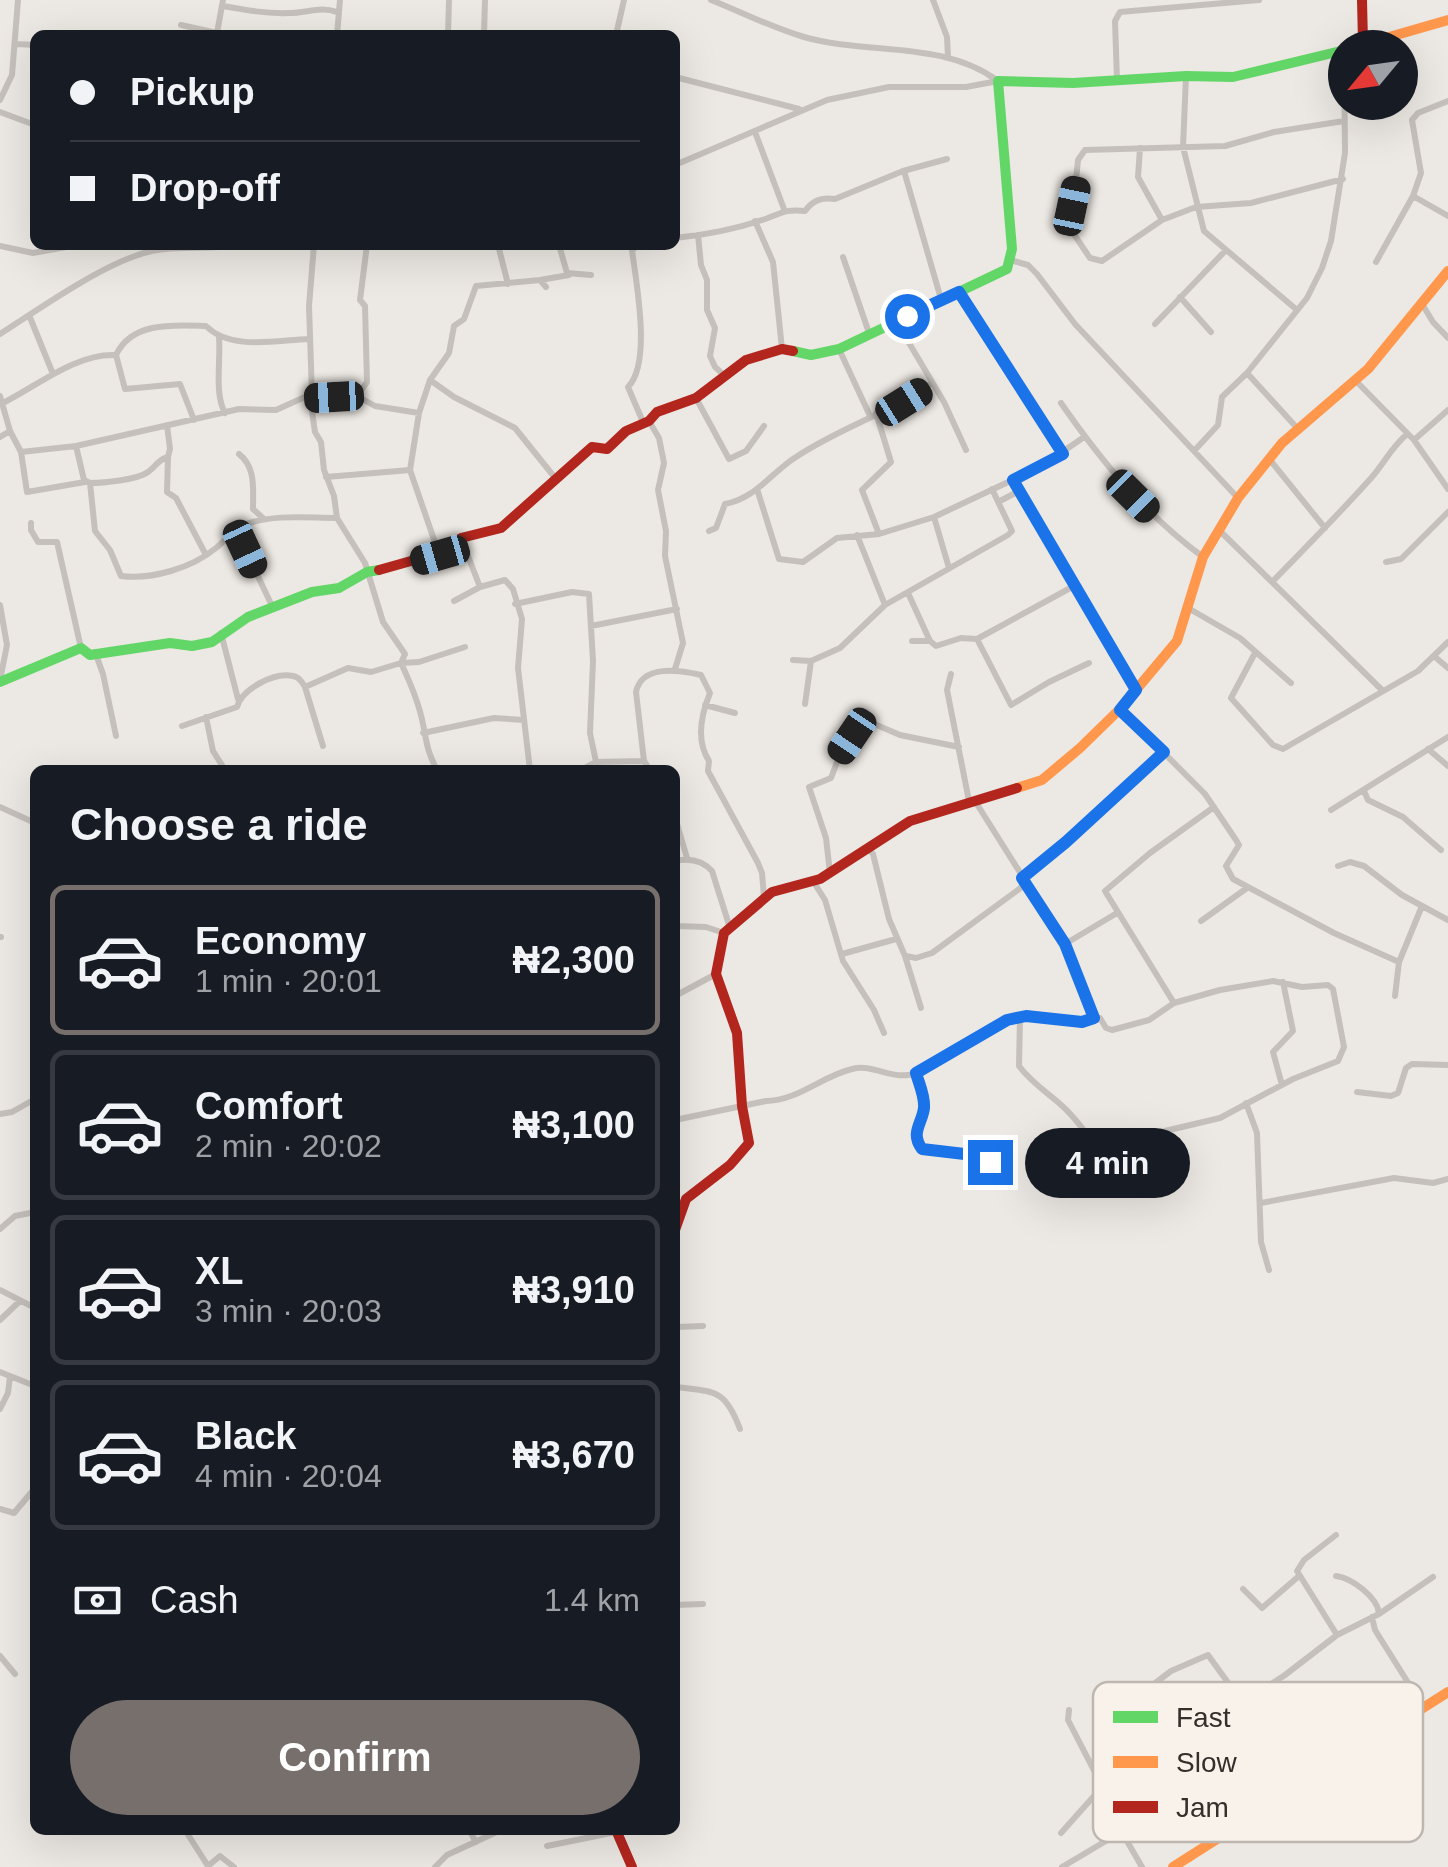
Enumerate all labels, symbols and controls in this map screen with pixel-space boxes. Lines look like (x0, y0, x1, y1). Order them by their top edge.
north arrow (1328, 30, 1418, 120)
map controls (1328, 30, 1418, 120)
text: Pickup (130, 71, 255, 113)
text: Drop-off (130, 167, 280, 209)
car (1051, 174, 1093, 238)
route start (885, 294, 930, 339)
car (871, 373, 937, 431)
car (303, 380, 365, 414)
car (1101, 464, 1165, 528)
car (219, 515, 271, 583)
car (407, 532, 473, 578)
car (823, 703, 881, 769)
text: Choose a ride (70, 799, 368, 850)
icon: car (75, 915, 165, 1005)
text: Economy (195, 920, 366, 962)
text: ₦2,300 (512, 939, 635, 981)
text: 1 min · 20:01 (195, 963, 382, 999)
icon: car (75, 1080, 165, 1170)
text: Comfort (195, 1085, 343, 1127)
text: ₦3,100 (512, 1104, 635, 1146)
callout: 4 min (1025, 1127, 1190, 1197)
text: 2 min · 20:02 (195, 1128, 382, 1164)
route end (968, 1140, 1013, 1185)
text: 4 min (1066, 1145, 1149, 1181)
icon: car (75, 1245, 165, 1335)
text: XL (195, 1250, 244, 1292)
text: ₦3,910 (512, 1269, 635, 1311)
text: 3 min · 20:03 (195, 1293, 382, 1329)
icon: car (75, 1410, 165, 1500)
text: Black (195, 1415, 296, 1457)
text: ₦3,670 (512, 1434, 635, 1476)
text: 4 min · 20:04 (195, 1458, 382, 1494)
icon: cash (70, 1573, 125, 1628)
text: Cash (150, 1579, 239, 1621)
text: 1.4 km (544, 1582, 640, 1618)
legend (1093, 1682, 1423, 1842)
button: Confirm (70, 1700, 640, 1815)
text: Fast (1176, 1702, 1231, 1733)
text: Slow (1176, 1747, 1237, 1778)
text: Jam (1176, 1792, 1229, 1823)

